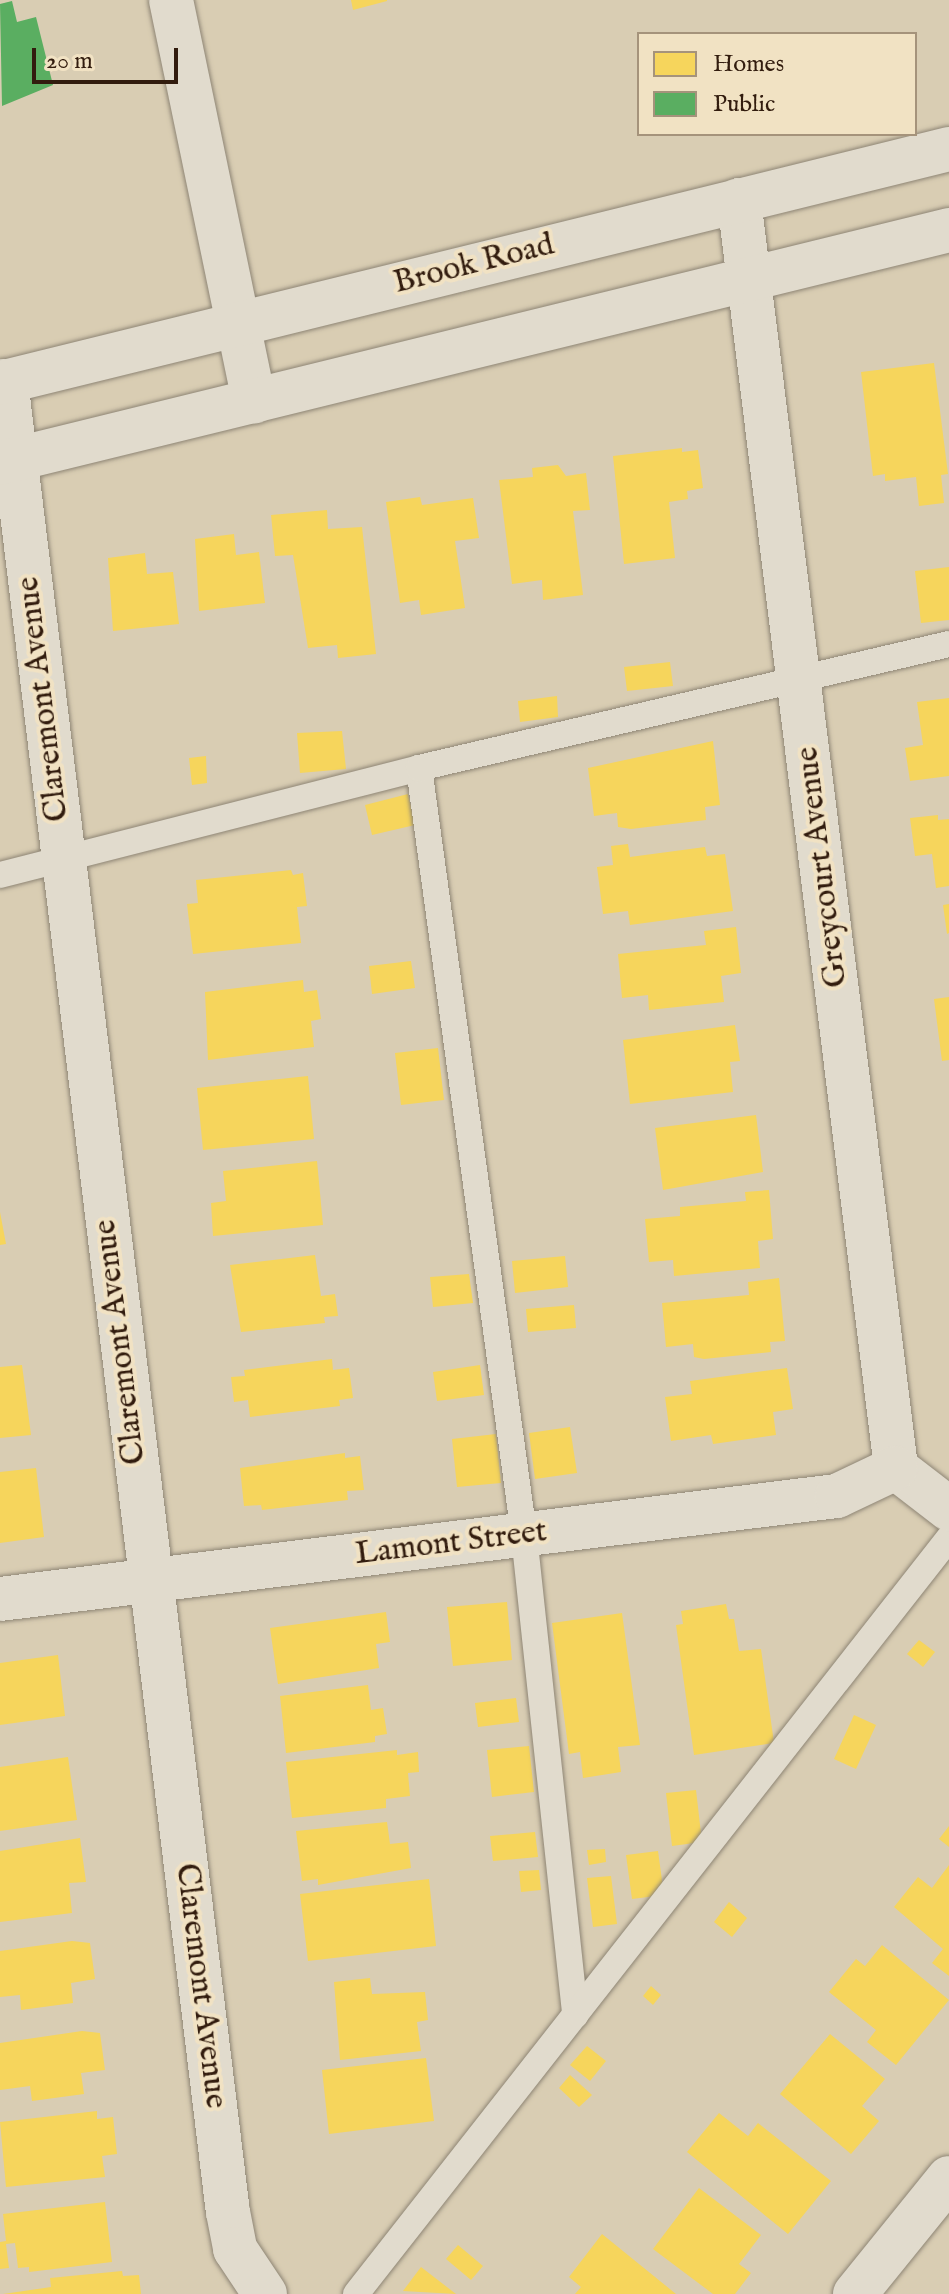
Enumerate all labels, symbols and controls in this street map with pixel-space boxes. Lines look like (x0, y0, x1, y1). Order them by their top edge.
scale bar (36, 32, 182, 82)
legend (637, 32, 917, 136)
text: 20 m (46, 46, 93, 77)
text: Homes (713, 49, 784, 80)
text: Public (713, 89, 775, 120)
street label: Brook Road (390, 227, 558, 303)
street label: Claremont Avenue (10, 574, 78, 824)
street label: Greycourt Avenue (789, 744, 857, 990)
street label: Claremont Avenue (87, 1217, 155, 1467)
street label: Lamont Street (353, 1513, 549, 1575)
street label: Claremont Avenue (166, 1861, 234, 2111)

